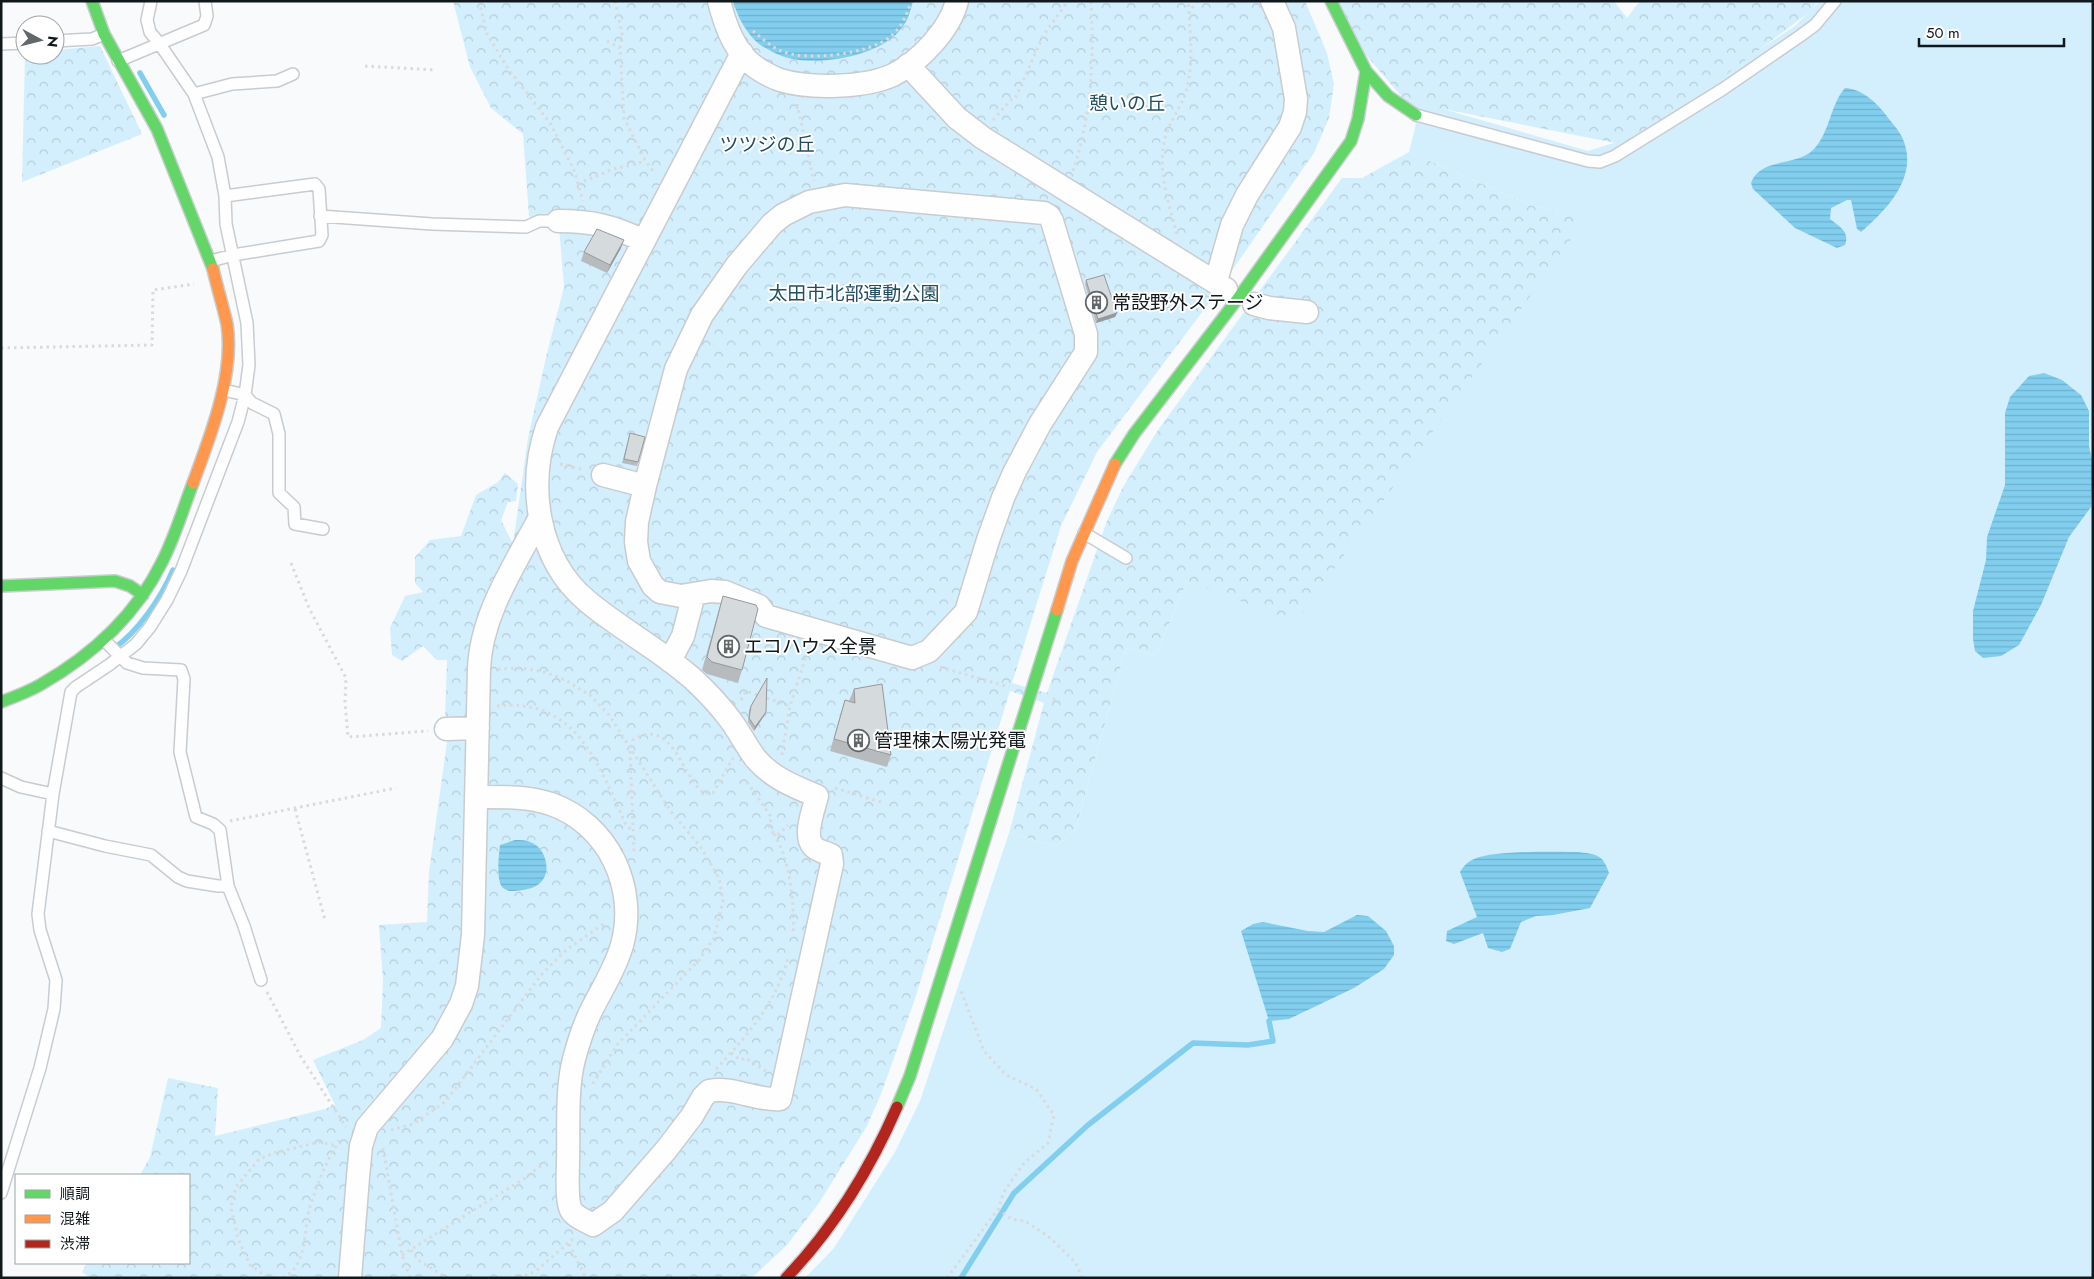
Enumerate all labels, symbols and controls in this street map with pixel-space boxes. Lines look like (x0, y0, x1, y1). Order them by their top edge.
north arrow (15, 15, 65, 65)
scale bar (1919, 15, 2064, 47)
text: 50 m (1926, 22, 1960, 44)
text: N (42, 35, 64, 48)
park label: 憩いの丘 (1089, 90, 1165, 117)
park label: ツツジの丘 (719, 131, 815, 158)
park label: 太田市北部運動公園 (768, 280, 940, 307)
place label: 常設野外ステージ (1112, 289, 1264, 316)
building icon: 常設野外ステージ (1084, 290, 1108, 314)
place label: エコハウス全景 (744, 633, 877, 660)
building icon: エコハウス全景 (716, 634, 740, 658)
place label: 管理棟太陽光発電 (874, 727, 1026, 754)
building icon: 管理棟太陽光発電 (846, 728, 870, 752)
legend (15, 1174, 190, 1264)
text: 順調 (60, 1183, 90, 1205)
text: 混雑 (60, 1208, 90, 1230)
text: 渋滞 (60, 1233, 90, 1255)

